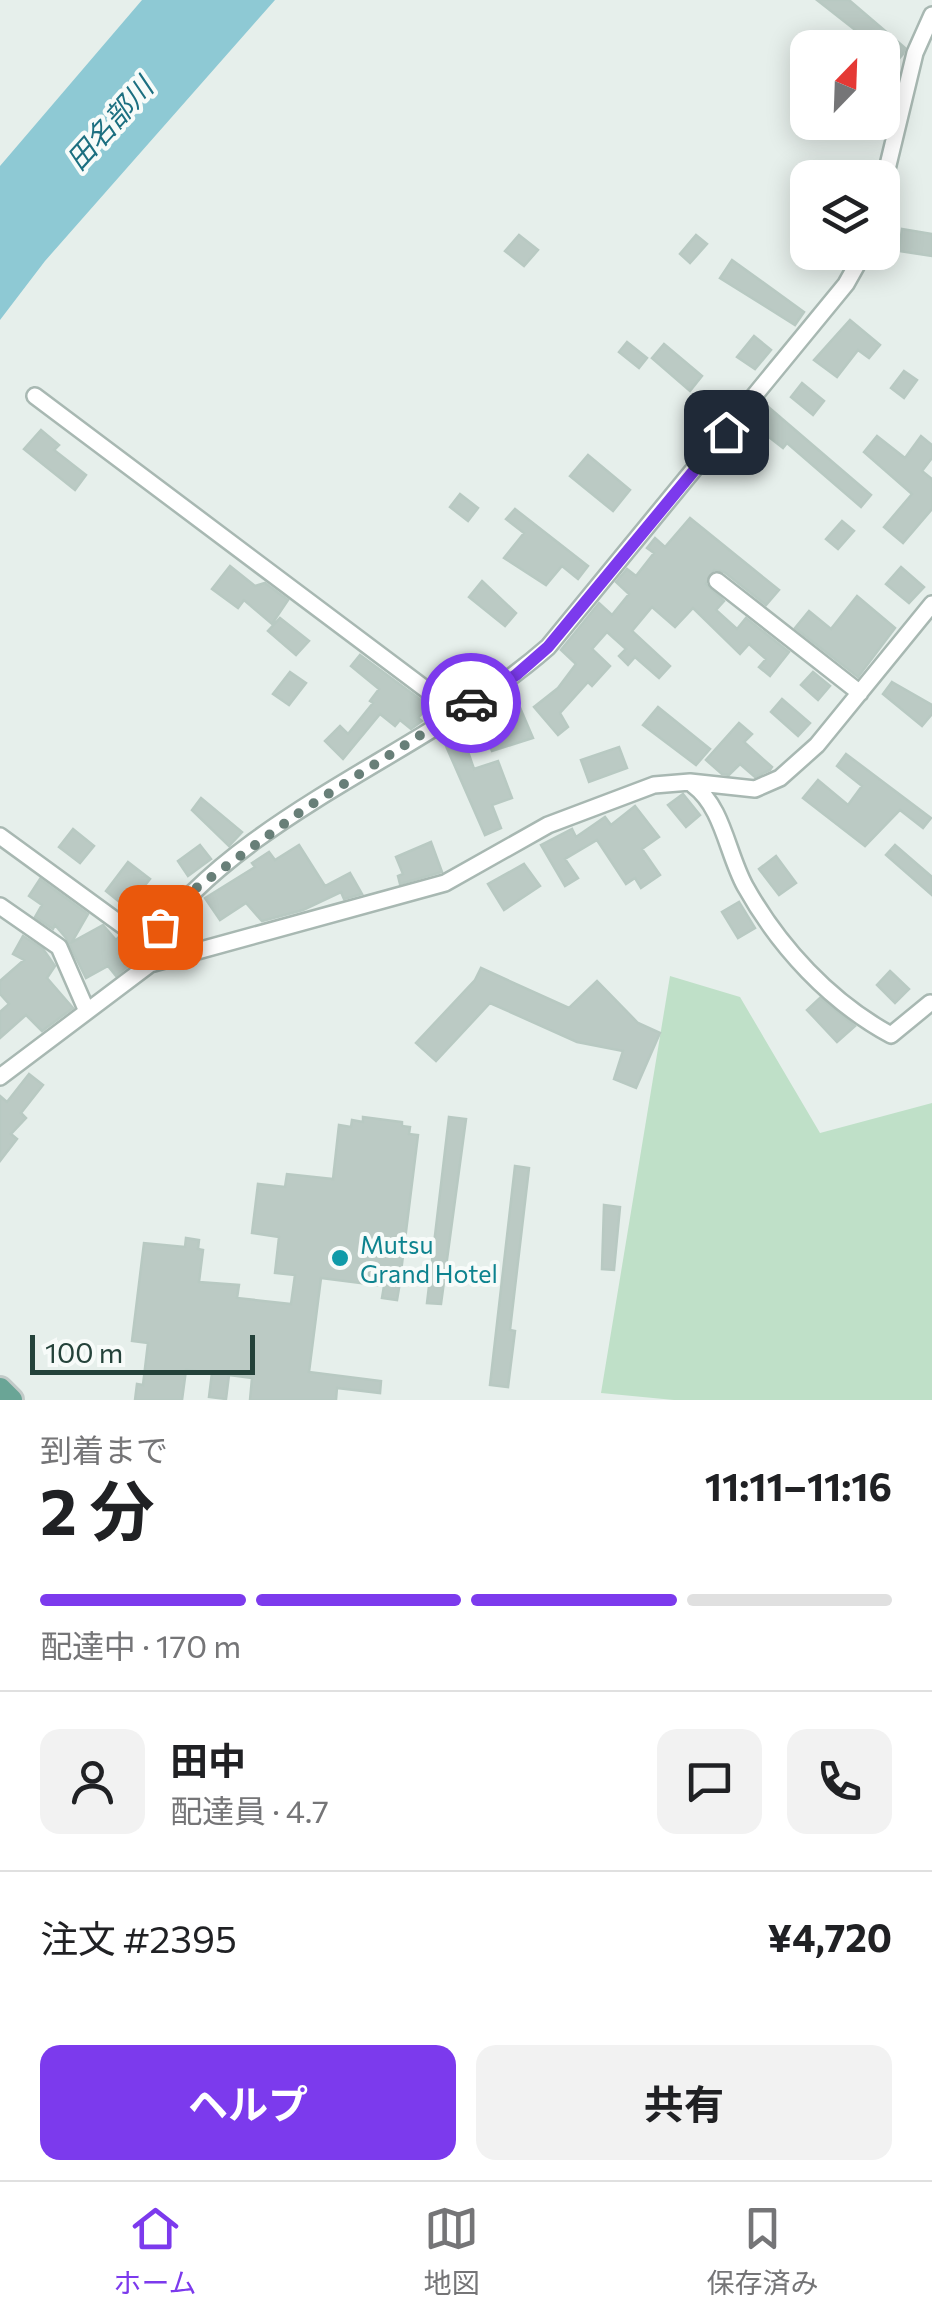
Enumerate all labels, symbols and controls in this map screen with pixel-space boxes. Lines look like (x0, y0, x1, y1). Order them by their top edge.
north arrow (790, 30, 900, 140)
map controls (790, 30, 900, 270)
water label: 田名部川 (59, 68, 161, 176)
button: layers (790, 160, 900, 270)
pin (684, 390, 769, 475)
icon: home (699, 405, 754, 460)
courier (421, 653, 521, 753)
icon: car (444, 676, 499, 731)
pin (118, 885, 203, 970)
icon: bag (133, 900, 188, 955)
place label: Mutsu Grand Hotel (360, 1229, 498, 1288)
marker: Mutsu Grand Hotel (329, 1247, 351, 1269)
scale bar (30, 1330, 255, 1374)
text: 100 m (45, 1335, 123, 1369)
text: 到着まで (40, 1429, 168, 1469)
text: 11:11–11:16 (705, 1462, 892, 1509)
text: 2 分 (40, 1469, 154, 1548)
text: 配達中 · 170 m (40, 1625, 241, 1665)
button: person (40, 1729, 145, 1834)
button: chat (657, 1729, 762, 1834)
button: phone (787, 1729, 892, 1834)
text: 田中 (170, 1736, 246, 1783)
text: 配達員 · 4.7 (170, 1790, 329, 1830)
text: ¥4,720 (767, 1913, 892, 1960)
text: 注文 #2395 (40, 1914, 237, 1961)
button: ヘルプ (40, 2045, 456, 2160)
button: 共有 (476, 2045, 892, 2160)
tab: ホーム (113, 2201, 197, 2301)
tab: 地図 (424, 2201, 480, 2301)
tab: 保存済み (706, 2201, 819, 2301)

